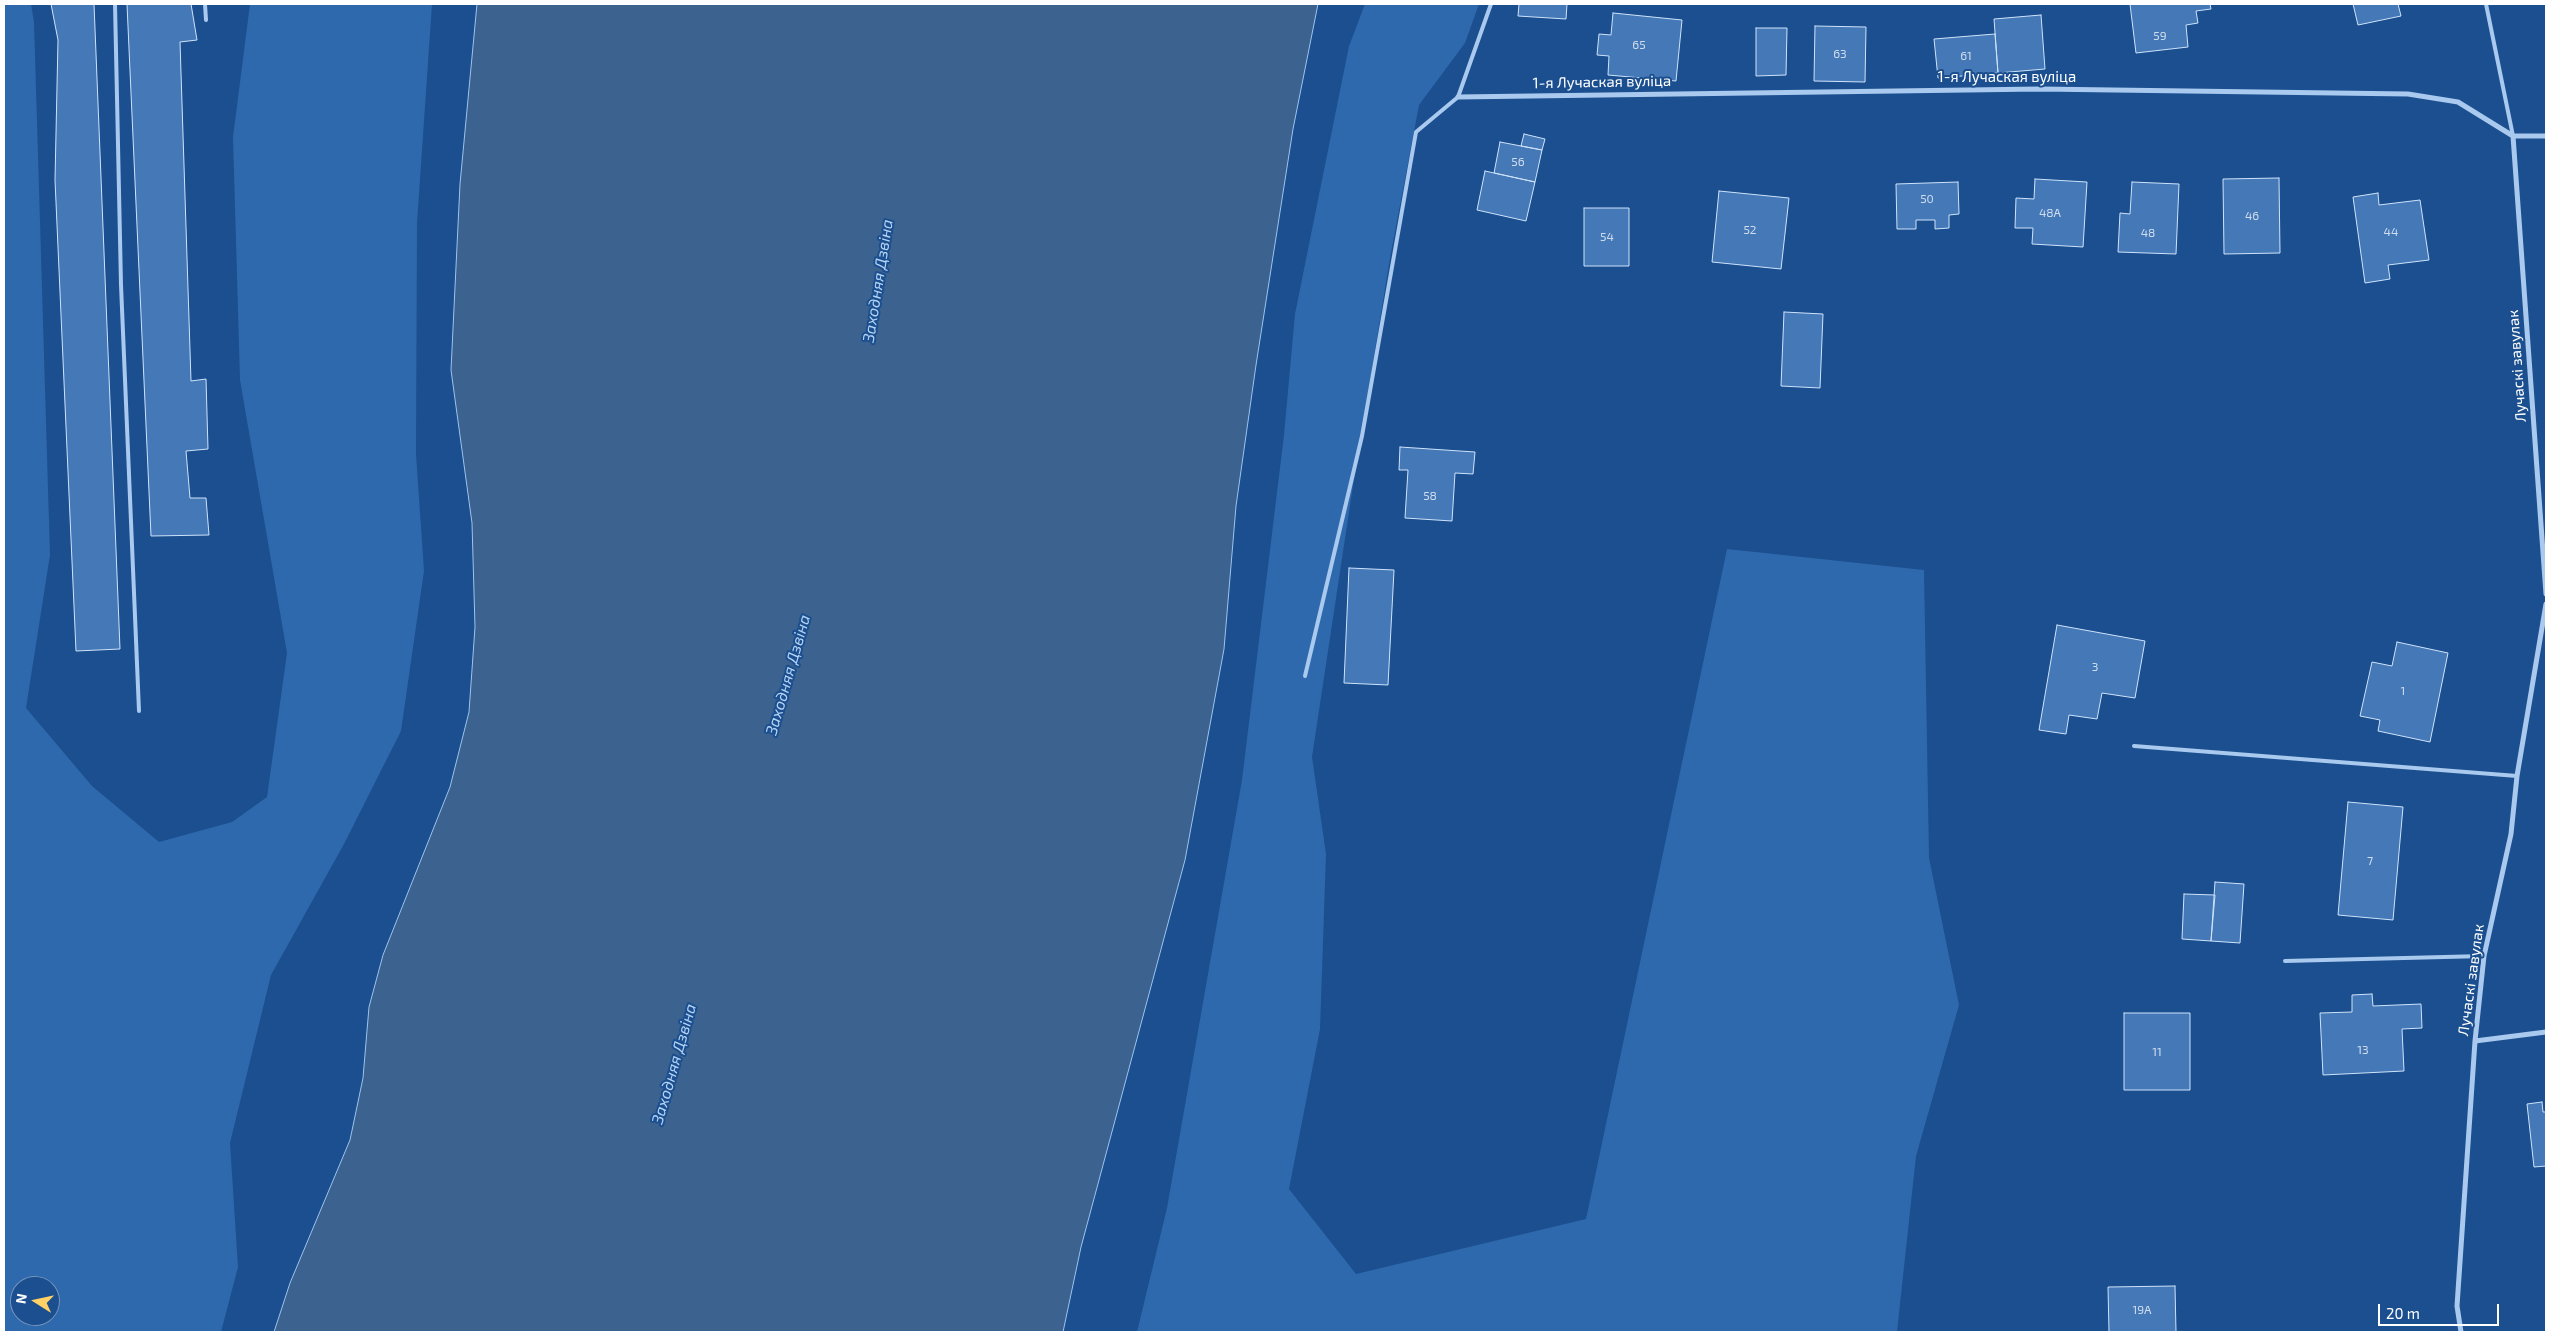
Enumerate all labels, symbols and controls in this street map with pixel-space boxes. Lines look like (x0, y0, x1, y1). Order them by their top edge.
house number: 59 (2153, 29, 2167, 43)
house number: 65 (1632, 38, 1646, 52)
house number: 63 (1833, 47, 1847, 61)
house number: 61 (1960, 49, 1972, 63)
street label: 1-я Лучаская вуліца (1938, 68, 2076, 86)
street label: 1-я Лучаская вуліца (1533, 72, 1671, 92)
house number: 56 (1511, 155, 1525, 169)
house number: 50 (1920, 192, 1934, 206)
house number: 48А (2039, 206, 2061, 220)
house number: 46 (2245, 209, 2259, 223)
water label: Заходняя Дзвіна (859, 218, 897, 344)
house number: 52 (1743, 223, 1757, 237)
house number: 44 (2384, 225, 2398, 239)
house number: 48 (2141, 226, 2155, 240)
house number: 54 (1600, 230, 1614, 244)
street label: Лучаскі завулак (2504, 309, 2530, 423)
house number: 58 (1423, 489, 1437, 503)
water label: Заходняя Дзвіна (762, 613, 814, 737)
house number: 3 (2092, 660, 2098, 674)
house number: 1 (2401, 684, 2405, 698)
house number: 7 (2367, 854, 2373, 868)
street label: Лучаскі завулак (2454, 923, 2488, 1037)
water label: Заходняя Дзвіна (648, 1002, 700, 1126)
house number: 13 (2357, 1043, 2369, 1057)
house number: 11 (2152, 1045, 2162, 1059)
north arrow (10, 1276, 60, 1326)
text: N (11, 1292, 30, 1305)
scale bar (2380, 1294, 2501, 1326)
house number: 19А (2132, 1303, 2152, 1317)
text: 20 m (2386, 1304, 2420, 1322)

